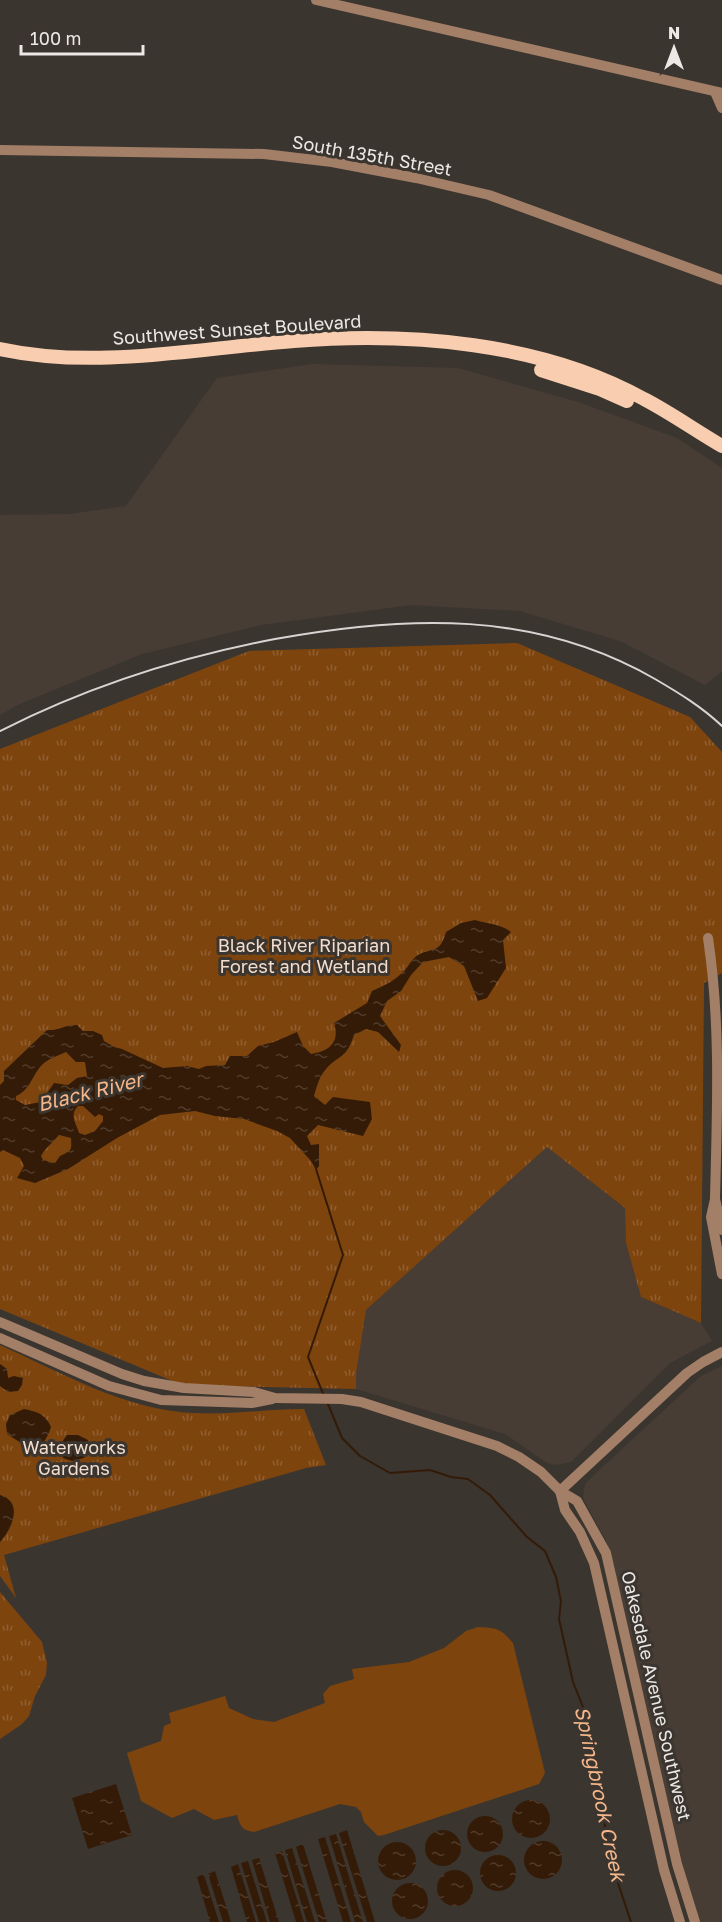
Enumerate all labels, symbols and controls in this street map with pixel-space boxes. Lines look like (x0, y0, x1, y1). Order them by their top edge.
scale bar (21, 18, 142, 56)
north arrow (644, 18, 704, 78)
text: N (668, 23, 680, 43)
text: 100 m (30, 27, 81, 49)
street label: South 135th Street (291, 130, 454, 180)
street label: Southwest Sunset Boulevard (112, 309, 362, 349)
park label: Black River Riparian Forest and Wetland (218, 934, 390, 977)
water label: Black River (35, 1066, 148, 1116)
park label: Waterworks Gardens (22, 1436, 126, 1479)
street label: Oakesdale Avenue Southwest (617, 1569, 696, 1823)
water label: Springbrook Creek (570, 1704, 632, 1887)

